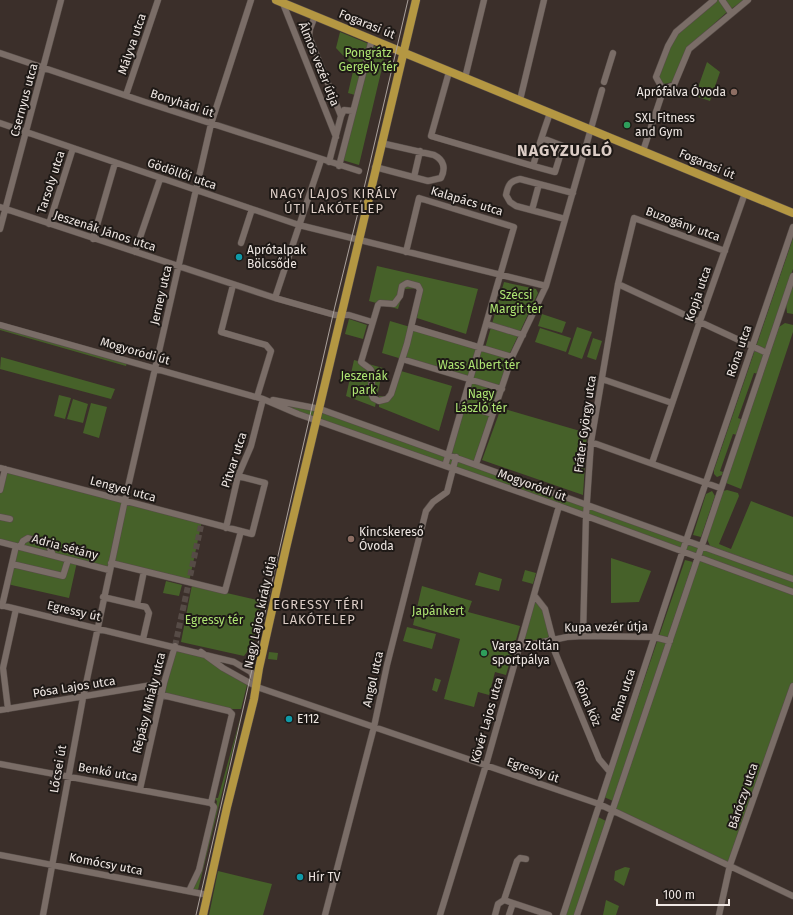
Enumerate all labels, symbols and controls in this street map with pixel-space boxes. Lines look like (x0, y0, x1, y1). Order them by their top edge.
street label: Fogarasi út (337, 6, 398, 42)
street label: Mályva utca (115, 12, 149, 76)
street label: Álmos vezér útja (296, 20, 343, 108)
park label: Pongrátz Gergely tér (339, 46, 398, 74)
street label: Csernyus utca (8, 62, 40, 138)
place label: Aprófalva Óvoda (637, 84, 726, 99)
street label: Bonyhádi út (149, 86, 216, 120)
marker: Aprófalva Óvoda (729, 87, 739, 97)
place label: SXL Fitness and Gym (635, 111, 695, 139)
marker: SXL Fitness and Gym (622, 120, 632, 130)
district label: NAGYZUGLÓ (517, 140, 613, 160)
street label: Fogarasi út (677, 146, 738, 182)
street label: Tarsoly utca (34, 149, 68, 215)
street label: Gödöllői utca (145, 156, 219, 192)
street label: Kalapács utca (429, 183, 505, 219)
district label: NAGY LAJOS KIRÁLY ÚTI LAKÓTELEP (270, 186, 398, 216)
street label: Buzogány utca (644, 204, 722, 244)
street label: Jeszenák János utca (52, 208, 158, 254)
place label: Aprótalpak Bölcsőde (247, 243, 307, 271)
marker: Aprótalpak Bölcsőde (234, 252, 244, 262)
street label: Jerney utca (147, 264, 175, 326)
street label: Kopja utca (682, 265, 714, 323)
park label: Szécsi Margit tér (490, 288, 543, 316)
street label: Róna utca (724, 323, 754, 379)
street label: Mogyoródi út (99, 334, 172, 368)
park label: Wass Albert tér (438, 358, 520, 372)
park label: Jeszenák park (340, 369, 388, 397)
street label: Fráter György utca (571, 374, 599, 474)
park label: Nagy László tér (455, 387, 507, 415)
street label: Pitvar utca (218, 430, 250, 490)
street label: Mogyoródi út (496, 466, 569, 504)
street label: Lengyel utca (88, 473, 158, 505)
place label: Kincskereső Óvoda (359, 525, 424, 553)
street label: Adria sétány (31, 531, 100, 563)
marker: Kincskereső Óvoda (346, 534, 356, 544)
street label: Nagy Lajos király útja (241, 554, 279, 670)
district label: EGRESSY TÉRI LAKÓTELEP (273, 597, 365, 627)
street label: Egressy út (46, 598, 103, 624)
park label: Japánkert (412, 604, 465, 618)
park label: Egressy tér (185, 613, 244, 627)
street label: Kupa vezér útja (564, 619, 648, 635)
place label: Varga Zoltán sportpálya (492, 639, 559, 667)
marker: Varga Zoltán sportpálya (479, 648, 489, 658)
street label: Angol utca (360, 650, 386, 708)
street label: Répásy Mihály utca (130, 651, 168, 755)
street label: Róna utca (608, 667, 638, 723)
street label: Pósa Lajos utca (32, 674, 116, 700)
street label: Kövér Lajos utca (468, 675, 506, 765)
street label: Róna köz (572, 678, 604, 728)
place label: E112 (297, 712, 319, 726)
marker: E112 (284, 714, 294, 724)
street label: Lőcsei út (47, 743, 69, 794)
street label: Egressy út (505, 755, 562, 786)
street label: Benkő utca (77, 760, 139, 784)
street label: Báróczy utca (725, 761, 761, 831)
street label: Komócsy utca (68, 850, 144, 878)
place label: Hír TV (308, 870, 341, 884)
marker: Hír TV (295, 872, 305, 882)
scale bar (657, 881, 729, 907)
text: 100 m (663, 888, 695, 902)

